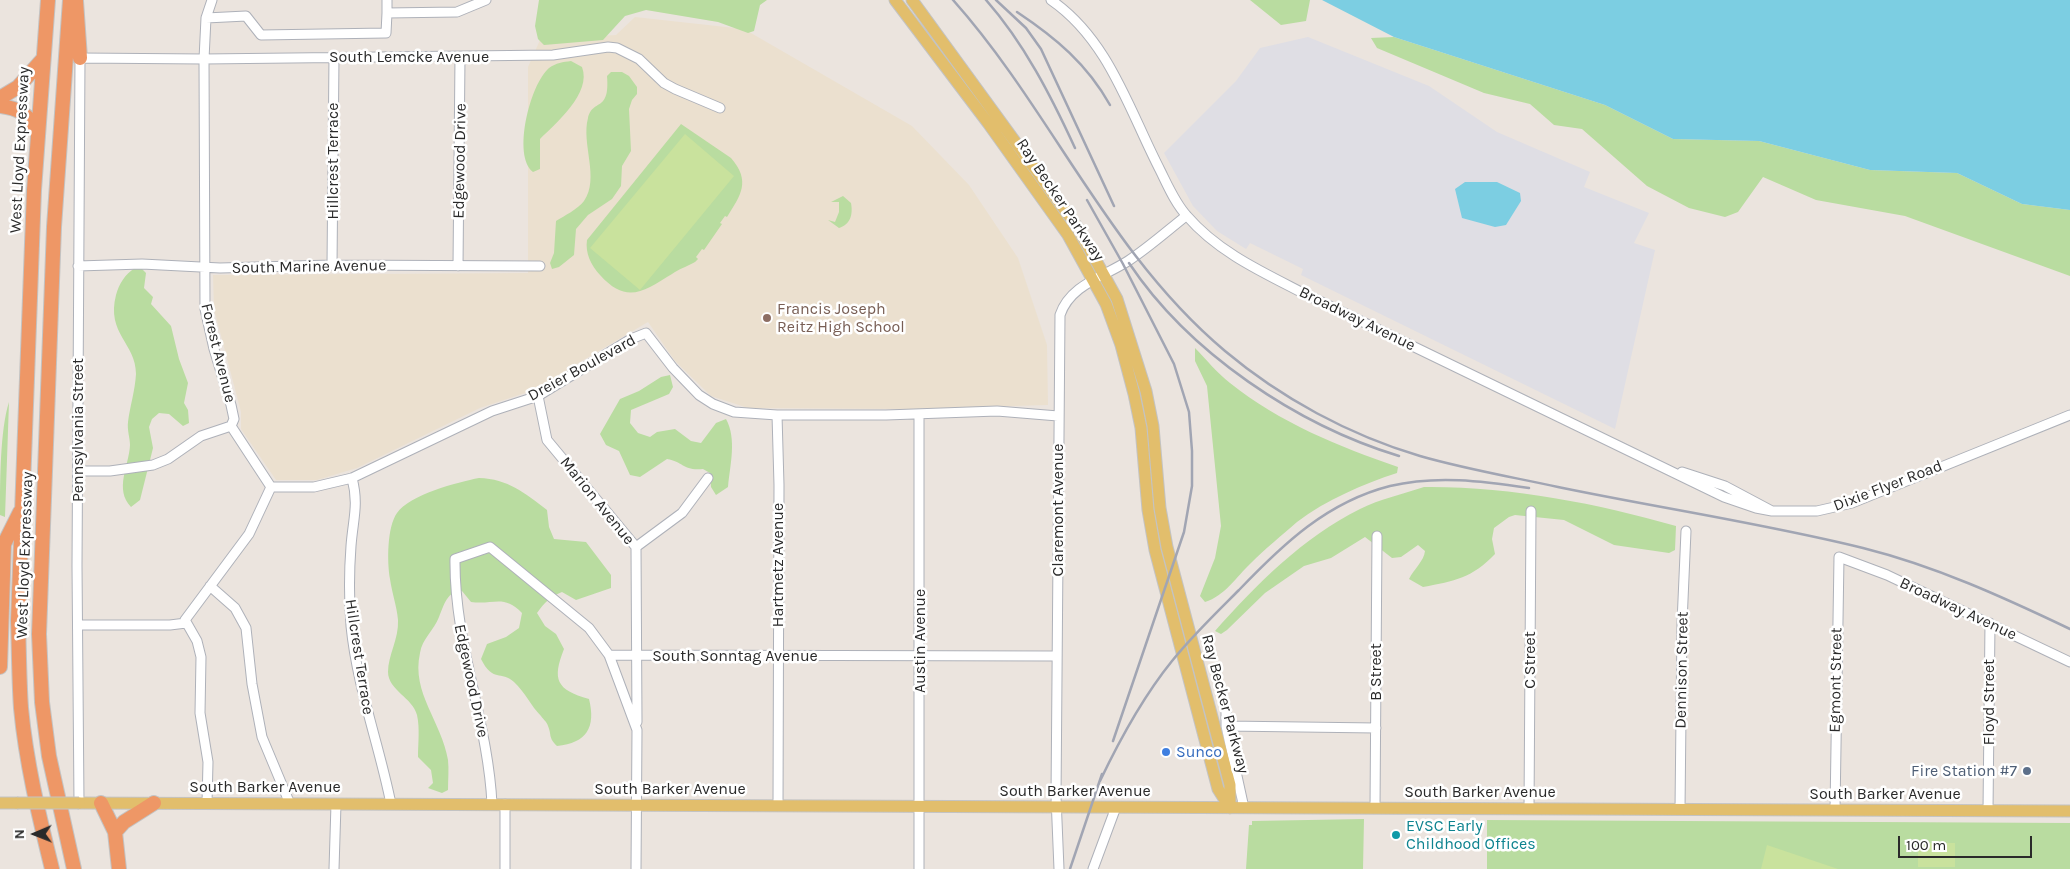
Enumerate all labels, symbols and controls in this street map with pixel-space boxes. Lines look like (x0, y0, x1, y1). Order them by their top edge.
street label: South Lemcke Avenue (329, 47, 489, 67)
street label: West Lloyd Expressway (6, 66, 34, 234)
street label: Hillcrest Terrace (323, 103, 343, 219)
street label: Edgewood Drive (449, 103, 471, 219)
street label: Ray Becker Parkway (1012, 135, 1108, 265)
street label: South Marine Avenue (231, 256, 387, 278)
street label: Broadway Avenue (1296, 283, 1418, 355)
place label: Francis Joseph Reitz High School (777, 299, 905, 337)
street label: Forest Avenue (196, 301, 240, 405)
marker: Francis Joseph Reitz High School (761, 312, 773, 324)
street label: Dreier Boulevard (525, 330, 639, 406)
street label: Pennsylvania Street (68, 358, 88, 502)
street label: Claremont Avenue (1048, 444, 1068, 576)
street label: Marion Avenue (556, 453, 638, 549)
street label: Dixie Flyer Road (1831, 456, 1945, 516)
street label: West Lloyd Expressway (12, 471, 38, 639)
street label: Hartmetz Avenue (768, 503, 788, 627)
street label: Broadway Avenue (1896, 573, 2020, 645)
street label: Austin Avenue (910, 589, 930, 693)
street label: Hillcrest Terrace (340, 598, 378, 716)
street label: Dennison Street (1671, 611, 1693, 729)
street label: Edgewood Drive (450, 623, 492, 739)
street label: Egmont Street (1825, 627, 1847, 733)
street label: C Street (1520, 631, 1540, 689)
street label: Ray Becker Parkway (1197, 632, 1253, 776)
street label: B Street (1366, 643, 1386, 701)
street label: South Sonntag Avenue (652, 646, 818, 666)
street label: Floyd Street (1979, 659, 1999, 745)
place label: Sunco (1176, 742, 1222, 762)
marker: Sunco (1160, 746, 1172, 758)
place label: Fire Station #7 (1911, 761, 2017, 781)
marker: Fire Station #7 (2021, 765, 2033, 777)
street label: South Barker Avenue (189, 777, 341, 797)
street label: South Barker Avenue (594, 779, 746, 799)
street label: South Barker Avenue (999, 781, 1151, 801)
street label: South Barker Avenue (1404, 782, 1556, 802)
street label: South Barker Avenue (1809, 784, 1961, 804)
north arrow (10, 809, 60, 859)
place label: EVSC Early Childhood Offices (1406, 816, 1536, 854)
scale bar (1900, 826, 2034, 858)
text: N (11, 829, 28, 839)
marker: EVSC Early Childhood Offices (1390, 829, 1402, 841)
text: 100 m (1906, 836, 1946, 854)

